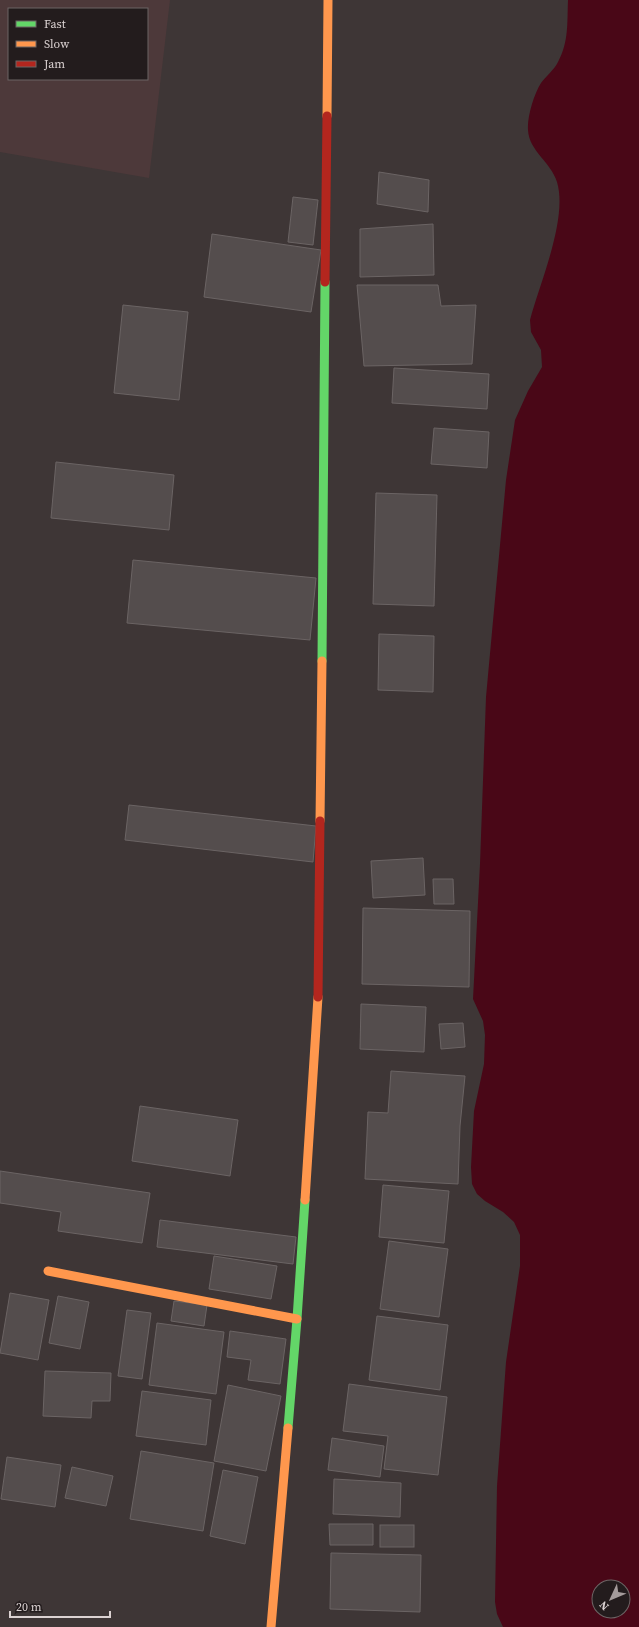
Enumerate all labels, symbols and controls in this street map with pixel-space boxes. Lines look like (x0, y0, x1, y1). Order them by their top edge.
legend (8, 8, 148, 80)
text: Fast (44, 16, 66, 32)
text: Slow (44, 36, 70, 52)
text: Jam (43, 56, 65, 72)
north arrow (591, 1579, 631, 1619)
scale bar (10, 1593, 110, 1619)
text: N (596, 1598, 612, 1614)
text: 20 m (16, 1599, 42, 1615)

